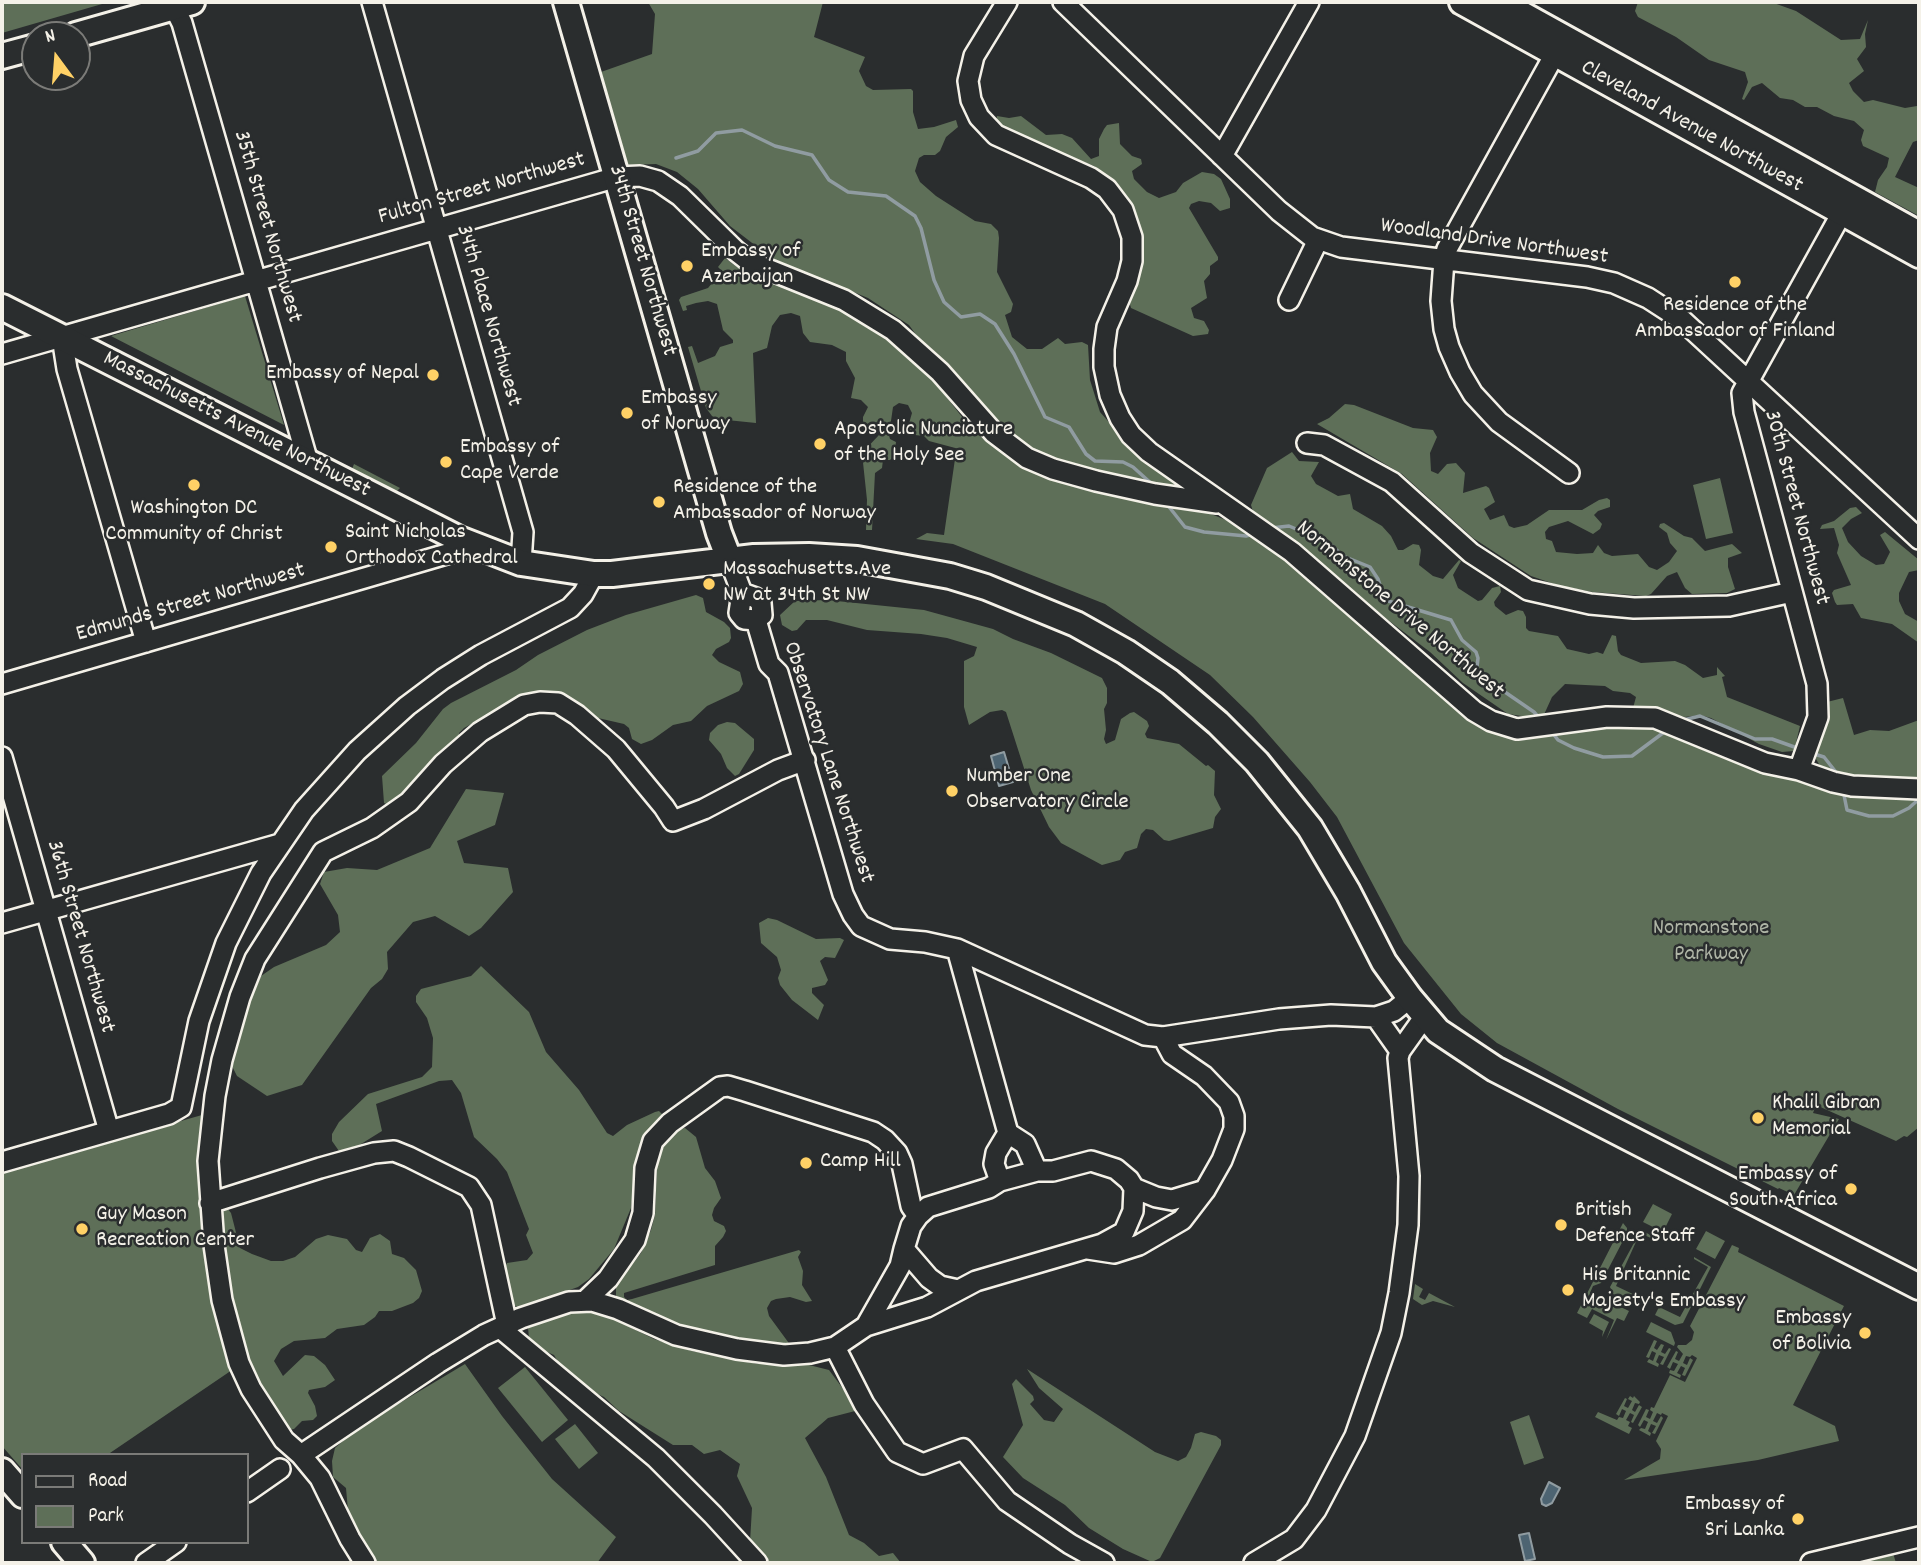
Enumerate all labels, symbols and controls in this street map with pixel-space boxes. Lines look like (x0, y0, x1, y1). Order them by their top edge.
north arrow (21, 21, 91, 91)
text: N (42, 23, 59, 52)
street label: Cleveland Avenue Northwest (1575, 55, 1807, 201)
street label: 35th Street Northwest (225, 128, 307, 326)
street label: Fulton Street Northwest (375, 147, 589, 233)
street label: 34th Street Northwest (601, 162, 681, 360)
street label: Woodland Drive Northwest (1379, 213, 1609, 273)
street label: 34th Place Northwest (448, 222, 526, 410)
place label: Embassy of Azerbaijan (701, 239, 800, 293)
marker: Embassy of Azerbaijan (679, 258, 695, 274)
marker: Residence of the Ambassador of Finland (1727, 274, 1743, 290)
place label: Residence of the Ambassador of Finland (1635, 293, 1835, 347)
street label: Massachusetts Avenue Northwest (98, 346, 374, 506)
place label: Embassy of Nepal (266, 361, 419, 389)
marker: Embassy of Nepal (425, 367, 441, 383)
place label: Embassy of Norway (641, 386, 730, 440)
marker: Embassy of Norway (619, 405, 635, 421)
street label: 30th Street Northwest (1756, 408, 1834, 608)
place label: Apostolic Nunciature of the Holy See (834, 417, 1013, 471)
place label: Embassy of Cape Verde (460, 435, 559, 489)
marker: Apostolic Nunciature of the Holy See (812, 436, 828, 452)
marker: Embassy of Cape Verde (438, 454, 454, 470)
place label: Residence of the Ambassador of Norway (673, 475, 876, 529)
marker: Washington DC Community of Christ (186, 477, 202, 493)
marker: Residence of the Ambassador of Norway (651, 494, 667, 510)
place label: Washington DC Community of Christ (105, 496, 283, 550)
street label: Normanstone Drive Northwest (1289, 516, 1509, 706)
place label: Saint Nicholas Orthodox Cathedral (345, 520, 518, 574)
marker: Saint Nicholas Orthodox Cathedral (323, 539, 339, 555)
place label: Massachusetts Ave NW at 34th St NW (723, 557, 891, 611)
street label: Edmunds Street Northwest (73, 558, 309, 650)
marker: Massachusetts Ave NW at 34th St NW (701, 576, 717, 592)
street label: Observatory Lane Northwest (775, 639, 879, 887)
place label: Number One Observatory Circle (966, 764, 1129, 818)
marker: Number One Observatory Circle (944, 783, 960, 799)
street label: 36th Street Northwest (38, 837, 120, 1037)
park label: Normanstone Parkway (1653, 916, 1769, 970)
place label: Khalil Gibran Memorial (1772, 1091, 1880, 1145)
marker: Khalil Gibran Memorial (1750, 1110, 1766, 1126)
place label: Camp Hill (820, 1149, 901, 1177)
marker: Camp Hill (798, 1155, 814, 1171)
place label: Embassy of South Africa (1729, 1162, 1837, 1216)
marker: Embassy of South Africa (1843, 1181, 1859, 1197)
place label: British Defence Staff (1575, 1198, 1695, 1252)
place label: Guy Mason Recreation Center (96, 1202, 254, 1256)
marker: British Defence Staff (1553, 1217, 1569, 1233)
marker: Guy Mason Recreation Center (74, 1221, 90, 1237)
place label: His Britannic Majesty's Embassy (1582, 1263, 1745, 1317)
marker: His Britannic Majesty's Embassy (1560, 1282, 1576, 1298)
place label: Embassy of Bolivia (1772, 1306, 1851, 1360)
marker: Embassy of Bolivia (1857, 1325, 1873, 1341)
legend (21, 1453, 248, 1544)
text: Road (88, 1467, 127, 1497)
place label: Embassy of Sri Lanka (1685, 1492, 1784, 1546)
text: Park (88, 1502, 124, 1532)
marker: Embassy of Sri Lanka (1790, 1511, 1806, 1527)

